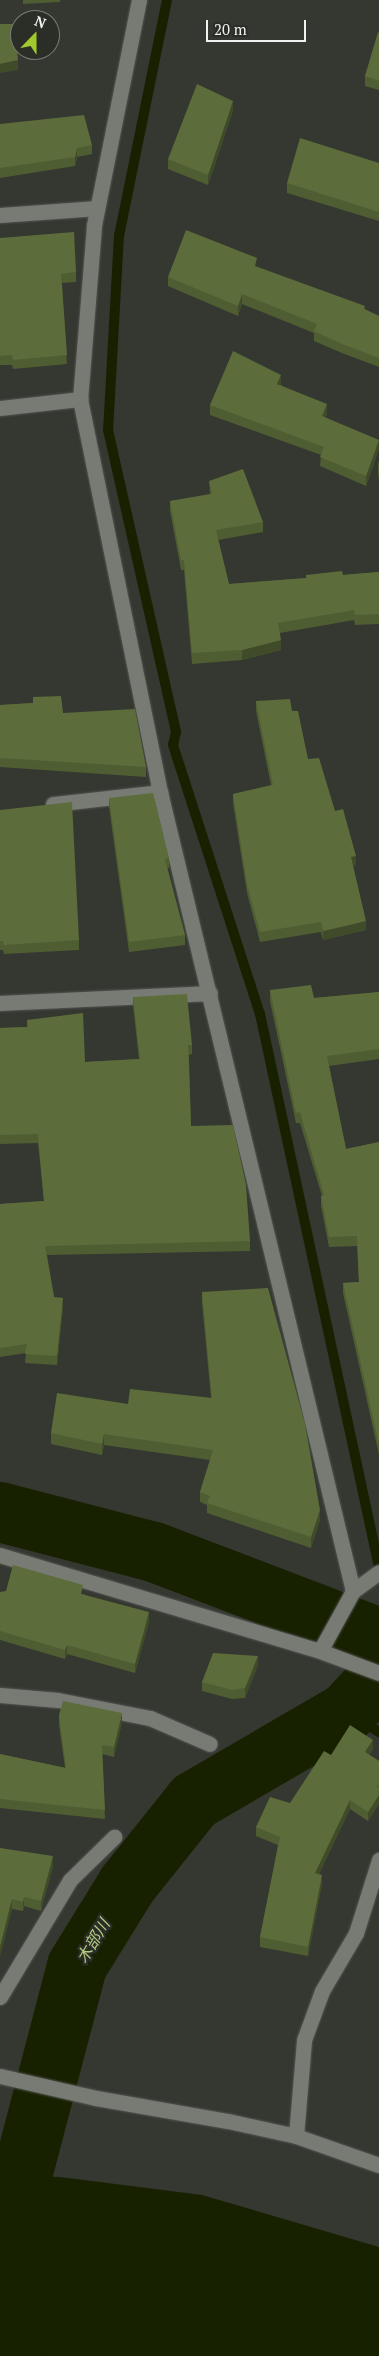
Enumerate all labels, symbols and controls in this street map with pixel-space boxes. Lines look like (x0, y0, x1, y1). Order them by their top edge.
north arrow (10, 10, 60, 60)
scale bar (209, 10, 309, 42)
text: N (32, 11, 49, 32)
text: 20 m (214, 19, 247, 39)
water label: 木部川 (72, 1915, 114, 1967)

